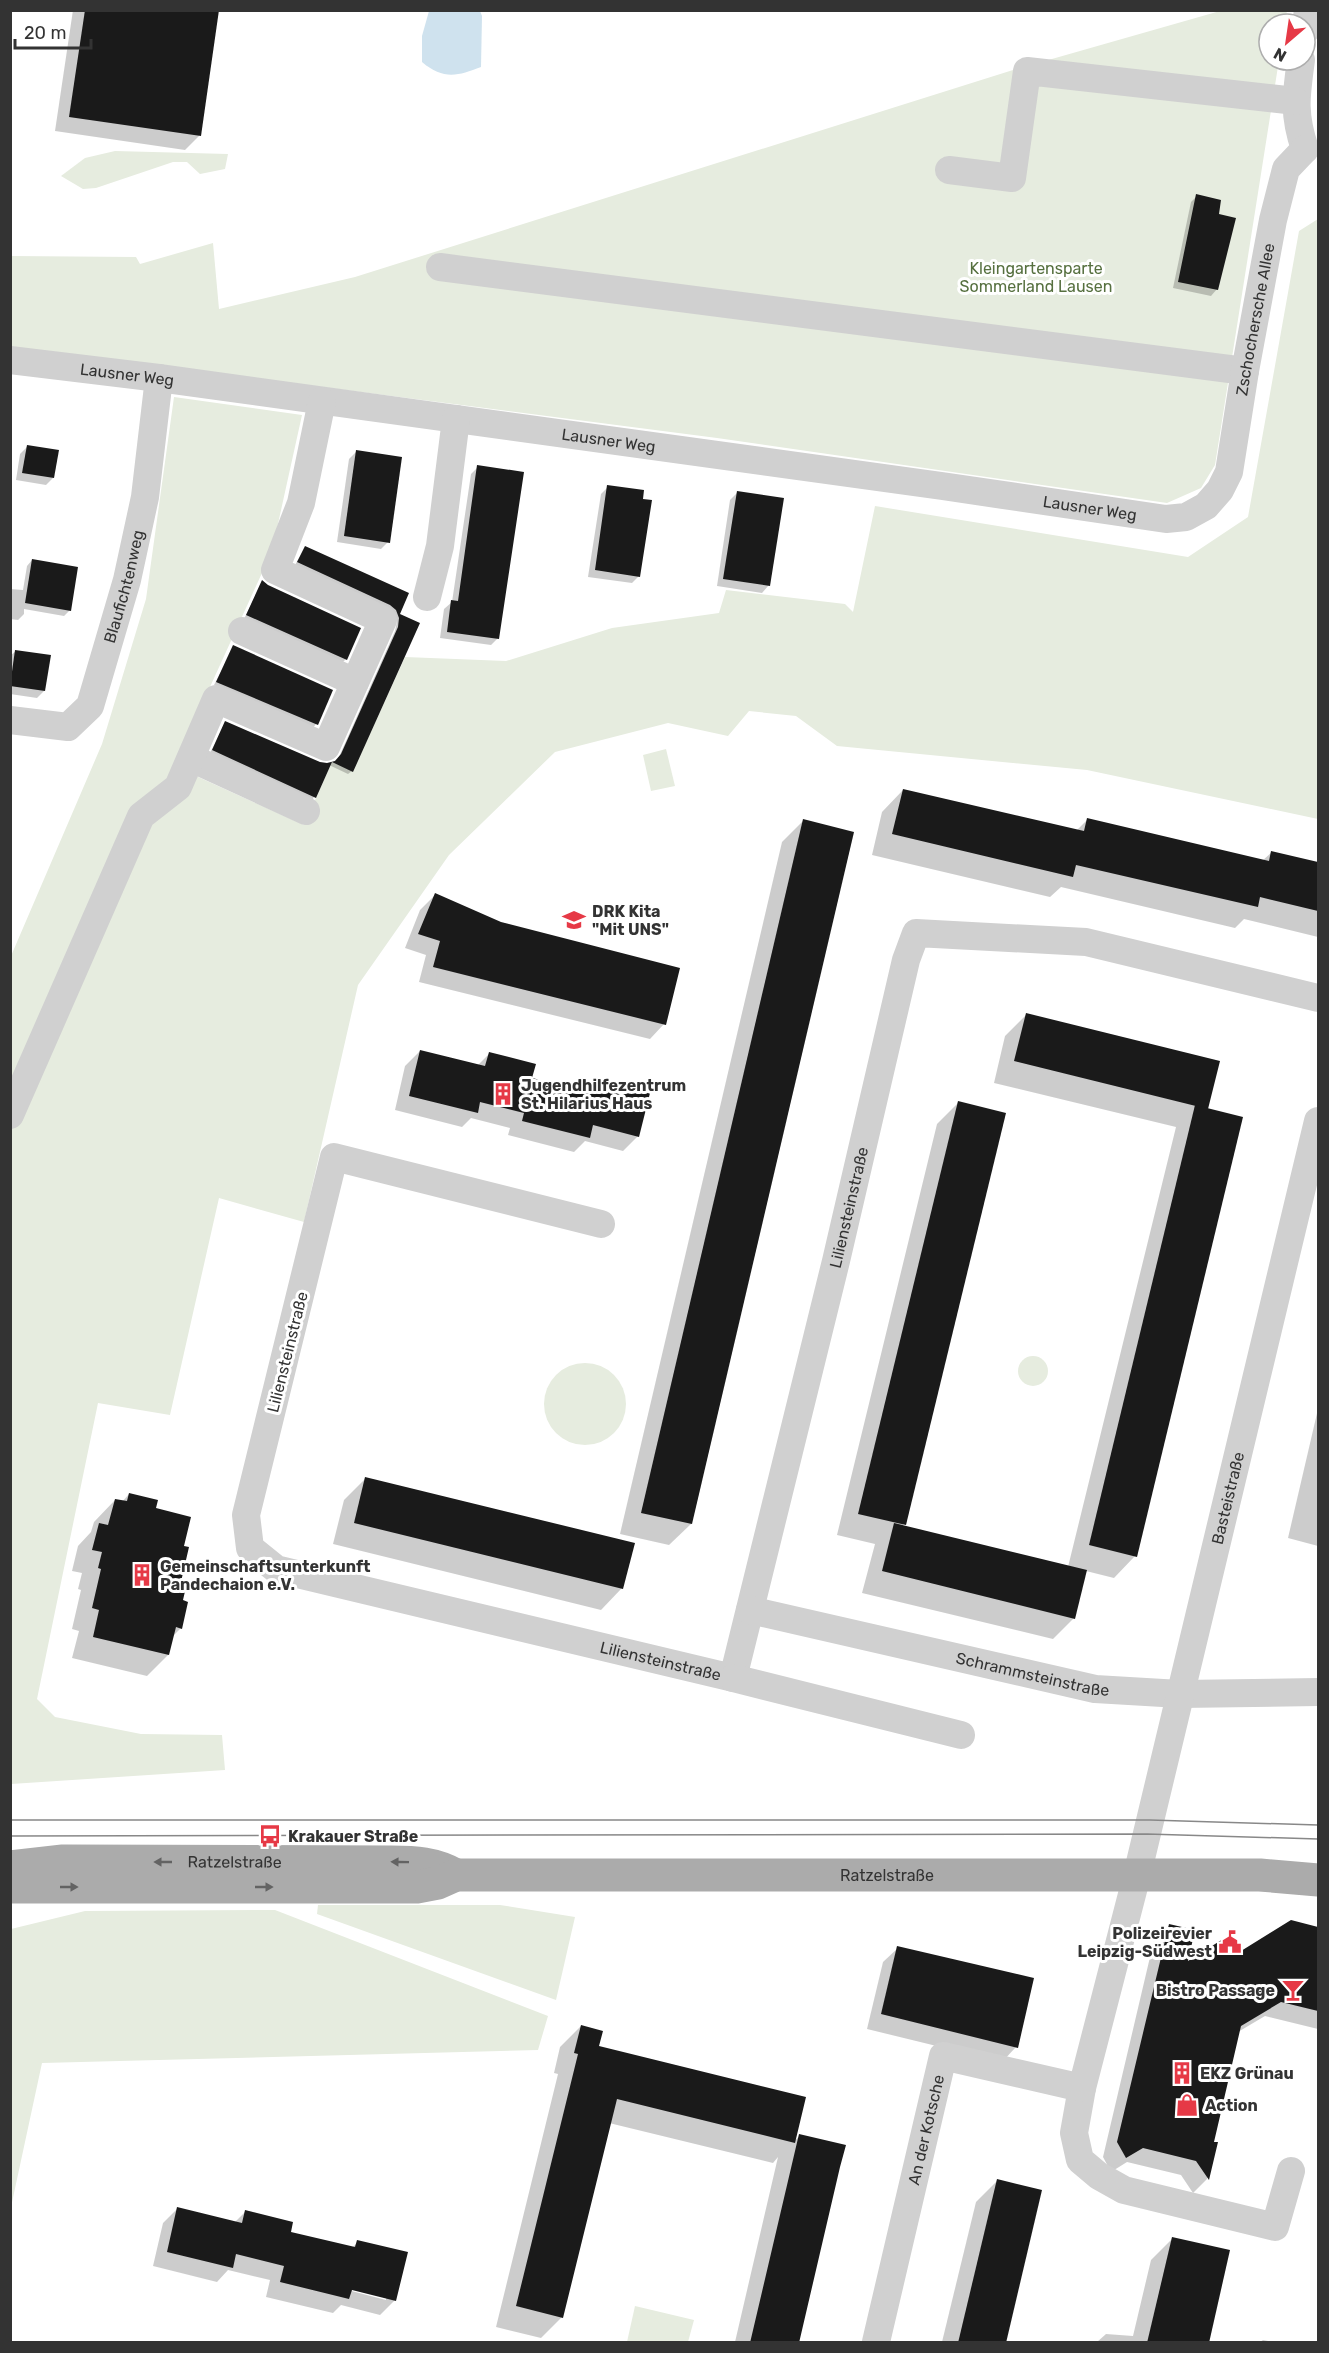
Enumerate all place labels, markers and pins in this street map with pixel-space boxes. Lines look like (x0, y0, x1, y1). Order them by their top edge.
place label: DRK Kita "Mit UNS" (592, 902, 669, 939)
school or university icon: DRK Kita "Mit UNS" (561, 907, 587, 933)
place label: Jugendhilfezentrum St. Hilarius Haus (521, 1076, 686, 1113)
building icon: Jugendhilfezentrum St. Hilarius Haus (490, 1081, 516, 1107)
place label: Gemeinschaftsunterkunft Pandechaion e.V. (160, 1557, 371, 1594)
building icon: Gemeinschaftsunterkunft Pandechaion e.V. (129, 1562, 155, 1588)
bus stop icon: Krakauer Straße (257, 1823, 283, 1849)
place label: Krakauer Straße (288, 1827, 418, 1846)
place label: Polizeirevier Leipzig-Südwest (1077, 1924, 1213, 1961)
public building icon: Polizeirevier Leipzig-Südwest (1217, 1929, 1243, 1955)
bar icon: Bistro Passage (1280, 1977, 1306, 2003)
place label: Bistro Passage (1156, 1981, 1275, 2000)
building icon: EKZ Grünau (1169, 2060, 1195, 2086)
place label: EKZ Grünau (1200, 2064, 1294, 2083)
shop icon: Action (1174, 2092, 1200, 2118)
place label: Action (1205, 2096, 1258, 2115)

